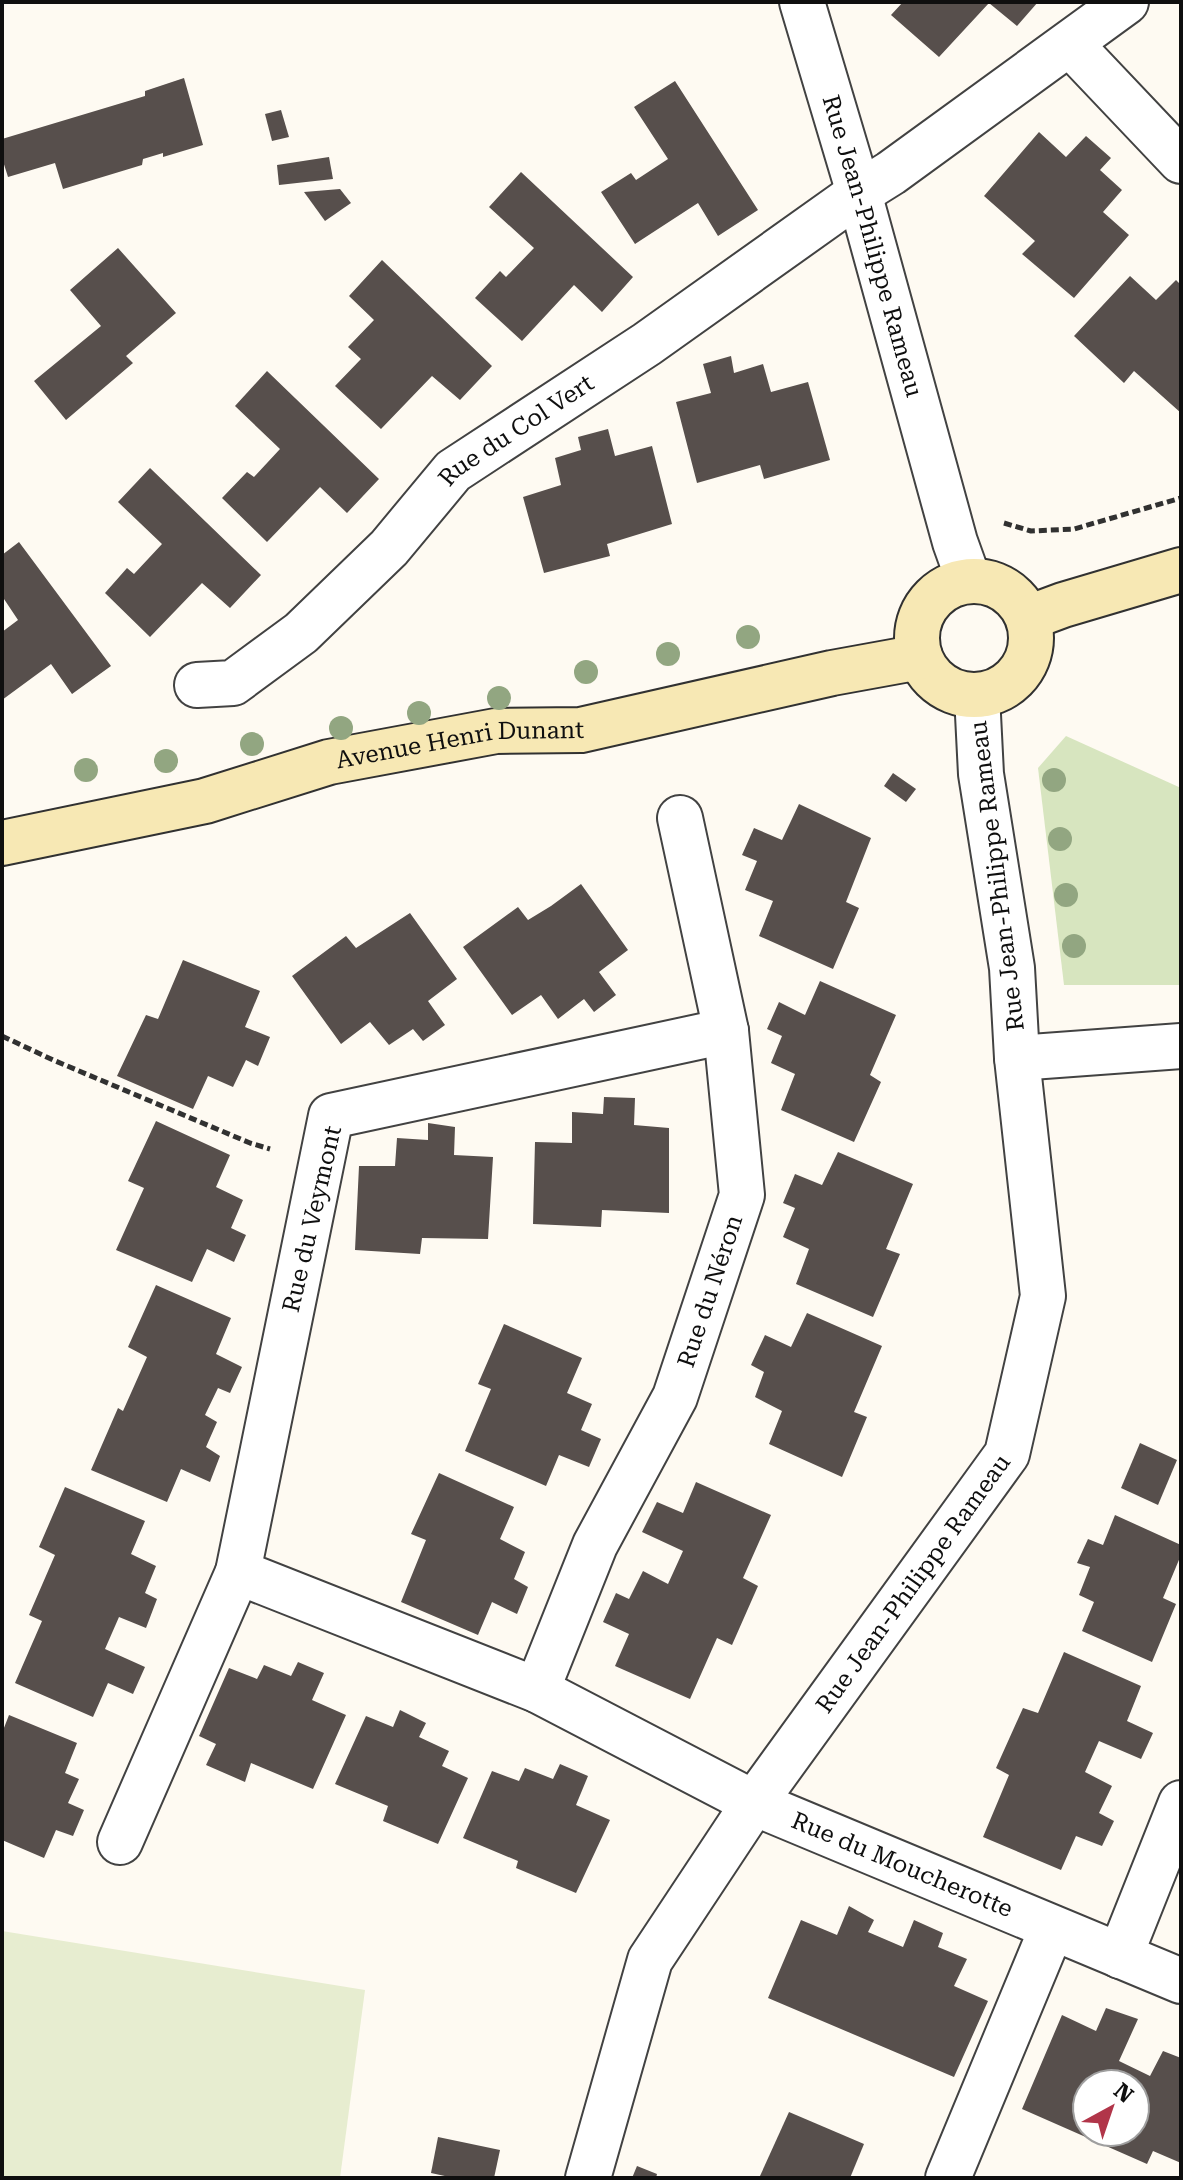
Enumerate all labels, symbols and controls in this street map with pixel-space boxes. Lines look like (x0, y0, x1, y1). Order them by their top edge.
street label: Rue Jean-Philippe Rameau (817, 92, 928, 400)
street label: Rue du Col Vert (433, 369, 599, 492)
street label: Avenue Henri Dunant (334, 716, 584, 774)
street label: Rue Jean-Philippe Rameau (964, 719, 1030, 1033)
street label: Rue du Veymont (277, 1123, 347, 1315)
street label: Rue du Néron (672, 1211, 748, 1371)
street label: Rue Jean-Philippe Rameau (810, 1449, 1016, 1718)
street label: Rue du Moucherotte (787, 1806, 1017, 1923)
north arrow (1071, 2068, 1151, 2148)
text: N (1109, 2078, 1138, 2108)

